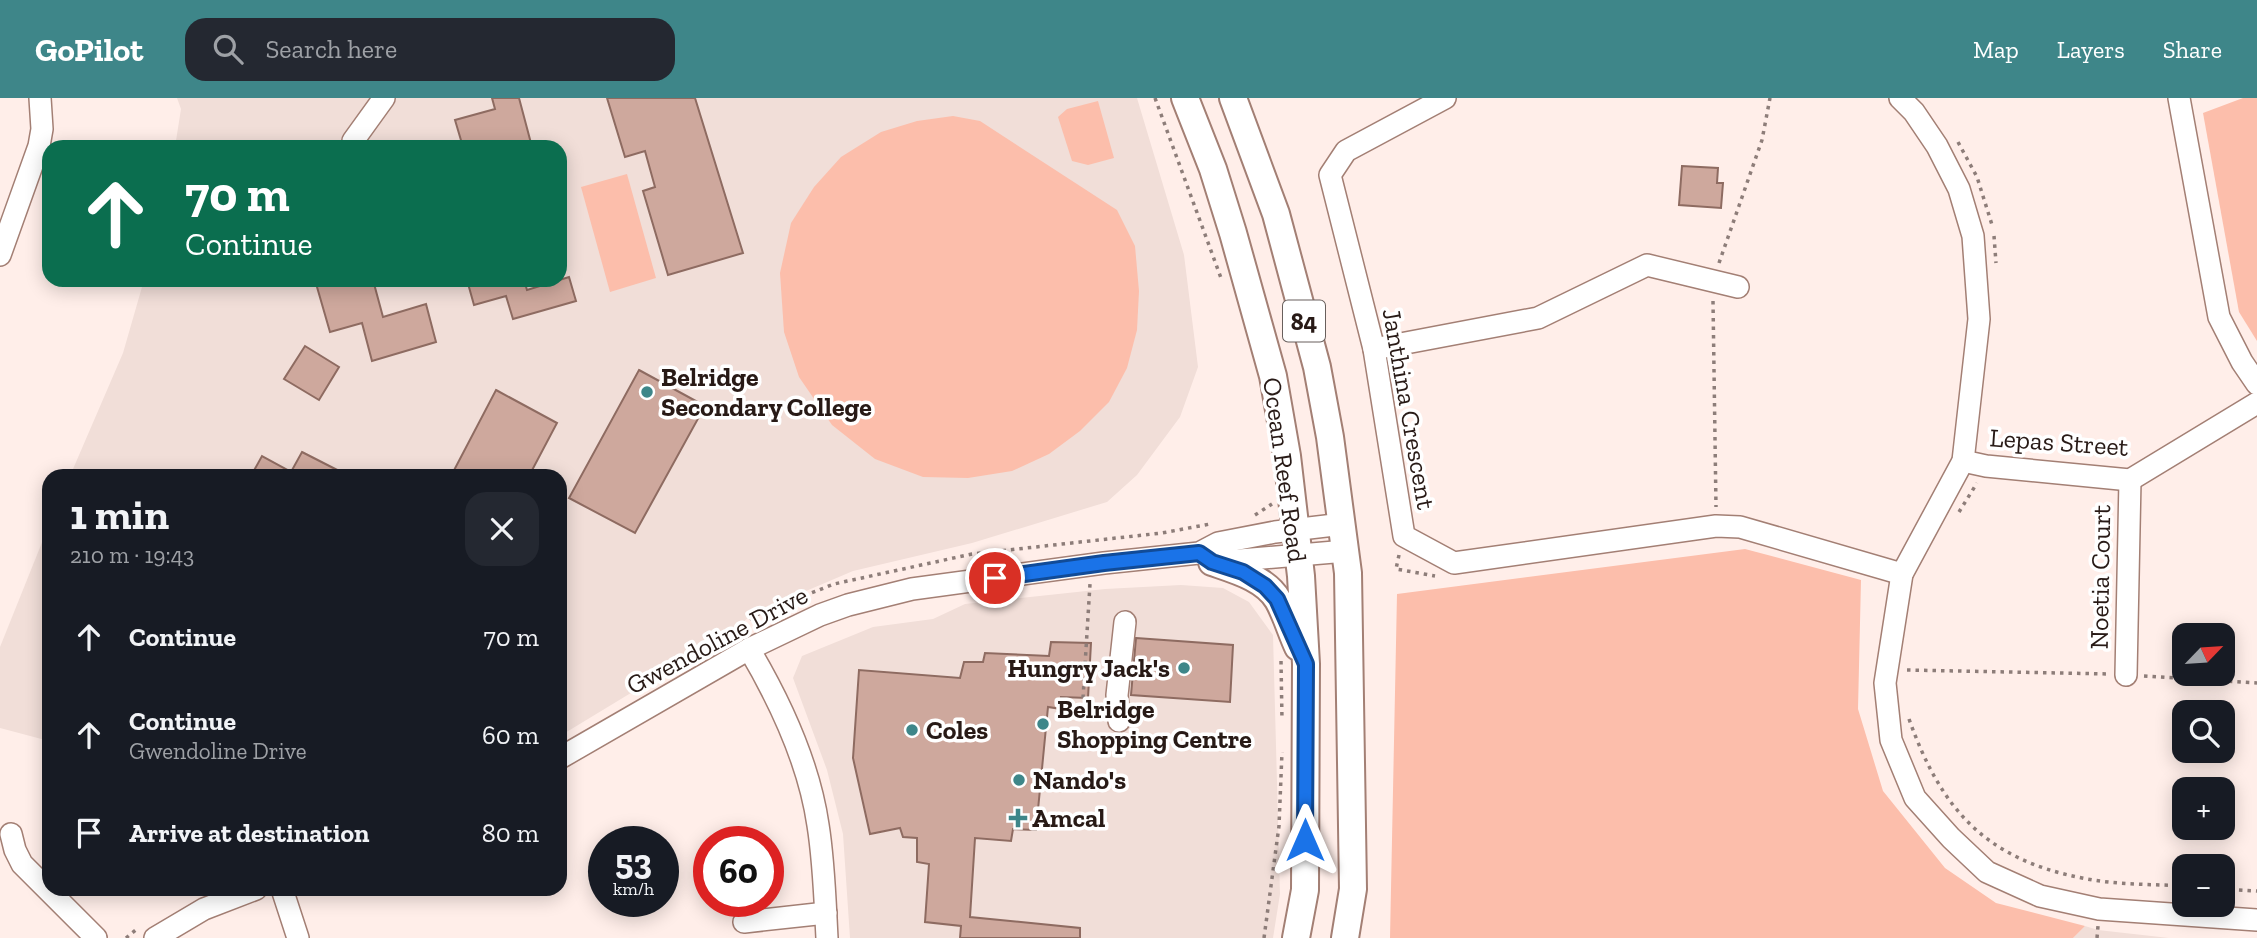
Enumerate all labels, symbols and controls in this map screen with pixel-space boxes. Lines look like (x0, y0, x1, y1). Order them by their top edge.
search box (185, 18, 675, 81)
text: GoPilot (35, 30, 143, 69)
icon: search (209, 30, 247, 68)
text: Search here (265, 33, 397, 65)
text: Map (1973, 35, 2019, 64)
text: Layers (2057, 35, 2125, 64)
text: Share (2163, 35, 2222, 64)
text: 70 m (185, 165, 290, 224)
icon: ahead (70, 168, 161, 259)
text: Continue (185, 225, 313, 263)
road number: 84 (1283, 300, 1325, 342)
street label: Janthina Crescent (1376, 306, 1442, 512)
place label: Belridge Secondary College (661, 361, 872, 423)
street label: Ocean Reef Road (1256, 375, 1314, 565)
marker: Belridge Secondary College (639, 384, 655, 400)
street label: Lepas Street (1989, 421, 2130, 463)
text: 1 min (70, 489, 169, 540)
button: close (465, 492, 539, 566)
street label: Noetia Court (2083, 504, 2117, 650)
text: 210 m · 19:43 (70, 541, 194, 569)
pin (965, 548, 1025, 608)
icon: arrive (976, 559, 1014, 597)
street label: Gwendoline Drive (621, 579, 813, 701)
icon: ahead (70, 618, 108, 656)
text: Continue (129, 621, 236, 653)
text: 70 m (483, 621, 539, 653)
north arrow (2172, 623, 2235, 686)
map controls (2172, 623, 2235, 917)
place label: Hungry Jack's (1007, 652, 1170, 684)
marker: Hungry Jack's (1176, 660, 1192, 676)
place label: Belridge Shopping Centre (1057, 693, 1252, 755)
button: search (2172, 700, 2235, 763)
text: Continue (129, 705, 236, 737)
place label: Coles (926, 714, 988, 746)
icon: ahead (70, 716, 108, 754)
marker: Belridge Shopping Centre (1035, 716, 1051, 732)
text: 60 m (482, 719, 539, 751)
marker: Coles (904, 722, 920, 738)
text: Gwendoline Drive (129, 737, 307, 765)
place label: Nando's (1033, 764, 1126, 796)
marker: Nando's (1011, 772, 1027, 788)
button: + (2172, 777, 2235, 840)
place label: Amcal (1032, 802, 1105, 834)
position arrow (1268, 803, 1342, 877)
marker: Amcal (1010, 810, 1026, 826)
icon: arrive (70, 814, 108, 852)
text: Arrive at destination (129, 817, 369, 849)
text: 80 m (482, 817, 539, 849)
speed limit sign: 60 (693, 826, 784, 917)
text: 53 (615, 841, 652, 883)
button: − (2172, 854, 2235, 917)
text: km/h (613, 878, 654, 900)

